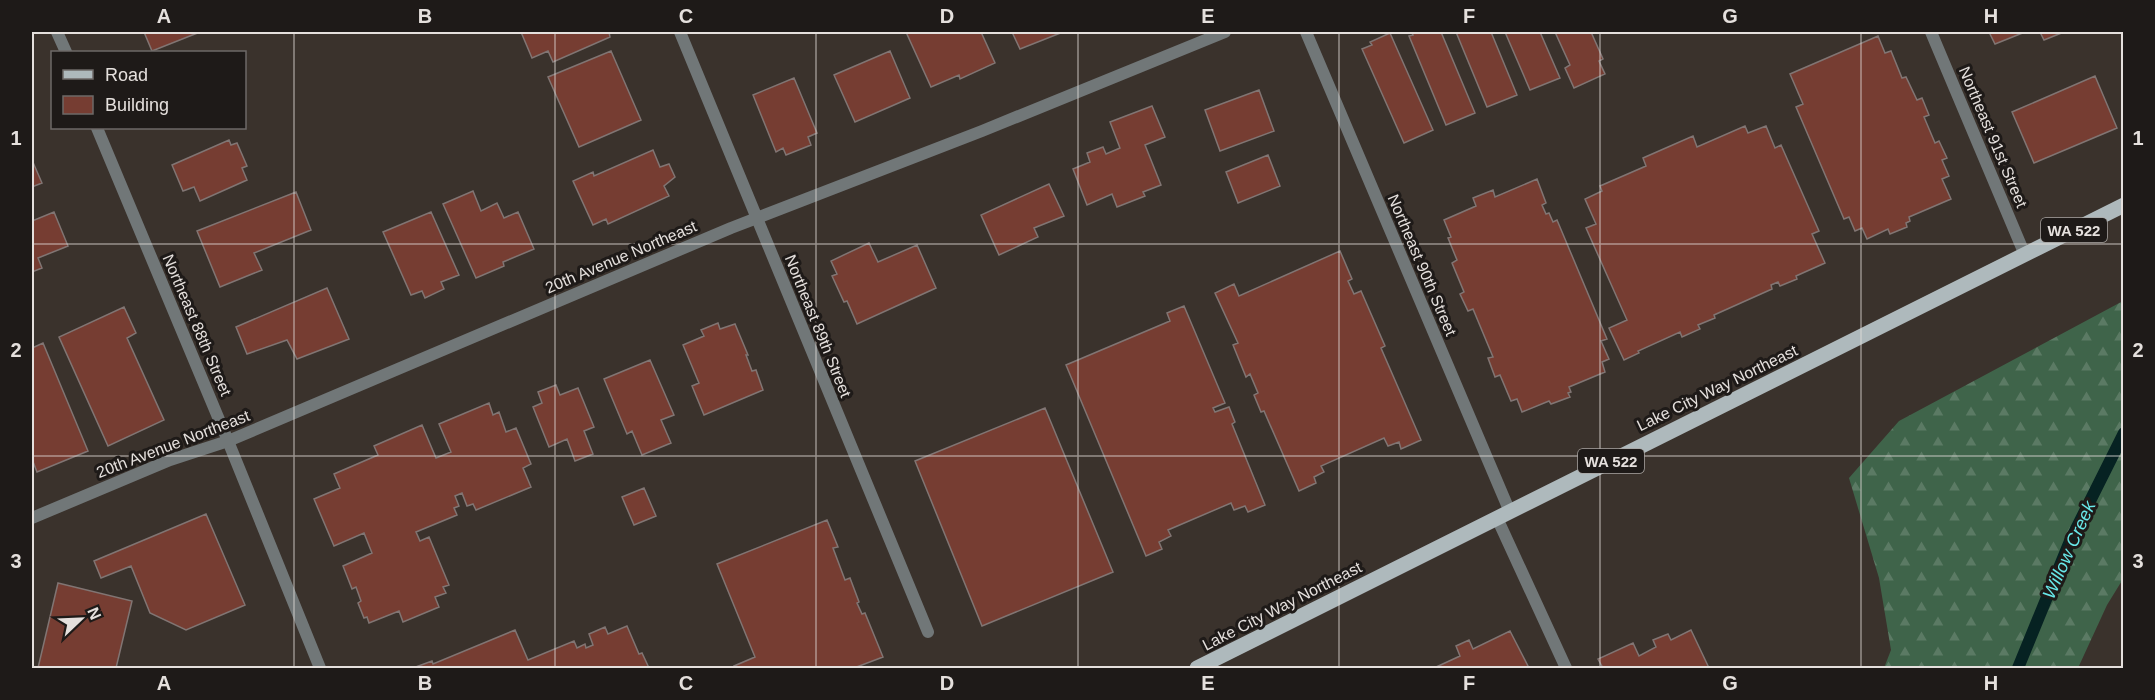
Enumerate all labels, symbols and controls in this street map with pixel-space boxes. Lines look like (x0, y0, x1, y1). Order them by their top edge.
text: A (157, 5, 171, 27)
text: B (418, 5, 432, 27)
text: C (679, 5, 693, 27)
text: D (940, 5, 954, 27)
text: E (1201, 5, 1215, 27)
text: F (1463, 5, 1475, 27)
text: G (1722, 5, 1738, 27)
text: H (1984, 5, 1998, 27)
legend (51, 51, 246, 129)
street label: Northeast 91st Street (1956, 64, 2031, 210)
text: Road (105, 65, 148, 85)
text: Building (105, 95, 169, 115)
text: 1 (10, 127, 22, 149)
text: 1 (2132, 127, 2144, 149)
street label: Northeast 90th Street (1384, 192, 1460, 339)
street label: 20th Avenue Northeast (543, 217, 700, 297)
road number: WA 522 (2041, 218, 2107, 242)
street label: Northeast 88th Street (159, 252, 235, 399)
street label: Northeast 89th Street (782, 252, 855, 400)
text: 2 (10, 339, 22, 361)
text: 2 (2132, 339, 2144, 361)
street label: Lake City Way Northeast (1634, 341, 1800, 434)
street label: 20th Avenue Northeast (94, 407, 252, 481)
road number: WA 522 (1578, 449, 1644, 473)
water label: Willow Creek (2039, 497, 2100, 602)
text: 3 (10, 550, 22, 572)
text: 3 (2132, 550, 2144, 572)
street label: Lake City Way Northeast (1200, 558, 1365, 654)
north arrow (51, 589, 111, 649)
text: N (84, 605, 104, 622)
text: A (157, 672, 171, 694)
text: B (418, 672, 432, 694)
text: C (679, 672, 693, 694)
text: D (940, 672, 954, 694)
text: E (1201, 672, 1215, 694)
text: F (1463, 672, 1475, 694)
text: G (1722, 672, 1738, 694)
text: H (1984, 672, 1998, 694)

